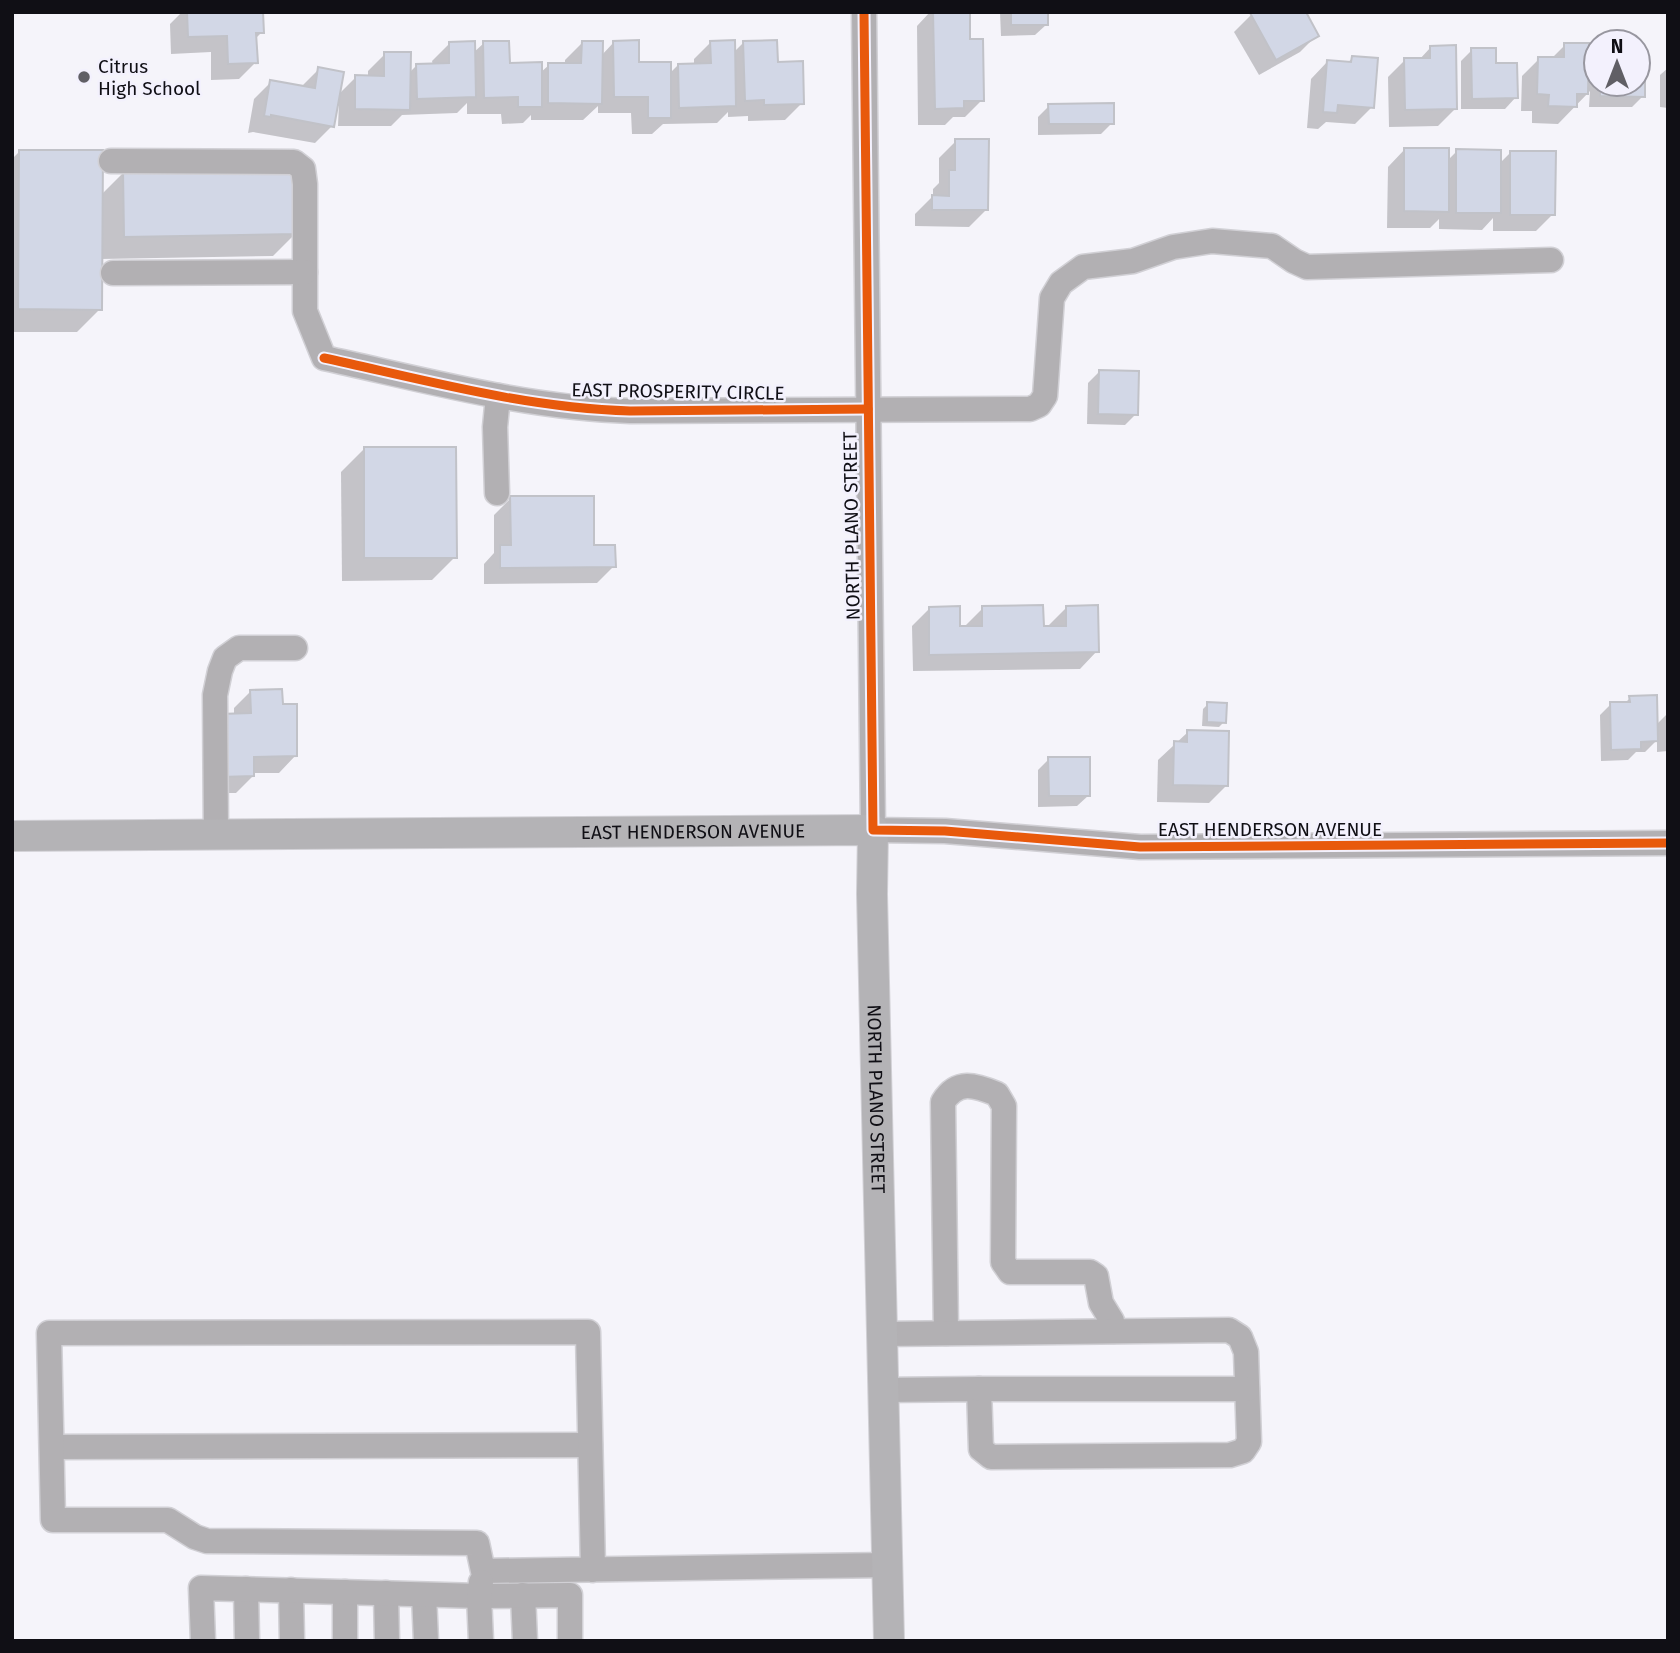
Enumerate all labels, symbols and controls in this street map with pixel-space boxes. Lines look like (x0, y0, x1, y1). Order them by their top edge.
north arrow (1582, 28, 1652, 98)
text: N (1611, 35, 1623, 58)
place label: Citrus High School (98, 55, 201, 100)
marker: Citrus High School (76, 69, 92, 85)
street label: EAST PROSPERITY CIRCLE (571, 378, 785, 405)
street label: NORTH PLANO STREET (838, 431, 865, 621)
street label: EAST HENDERSON AVENUE (1158, 818, 1382, 841)
street label: EAST HENDERSON AVENUE (581, 819, 805, 844)
street label: NORTH PLANO STREET (863, 1004, 890, 1194)

